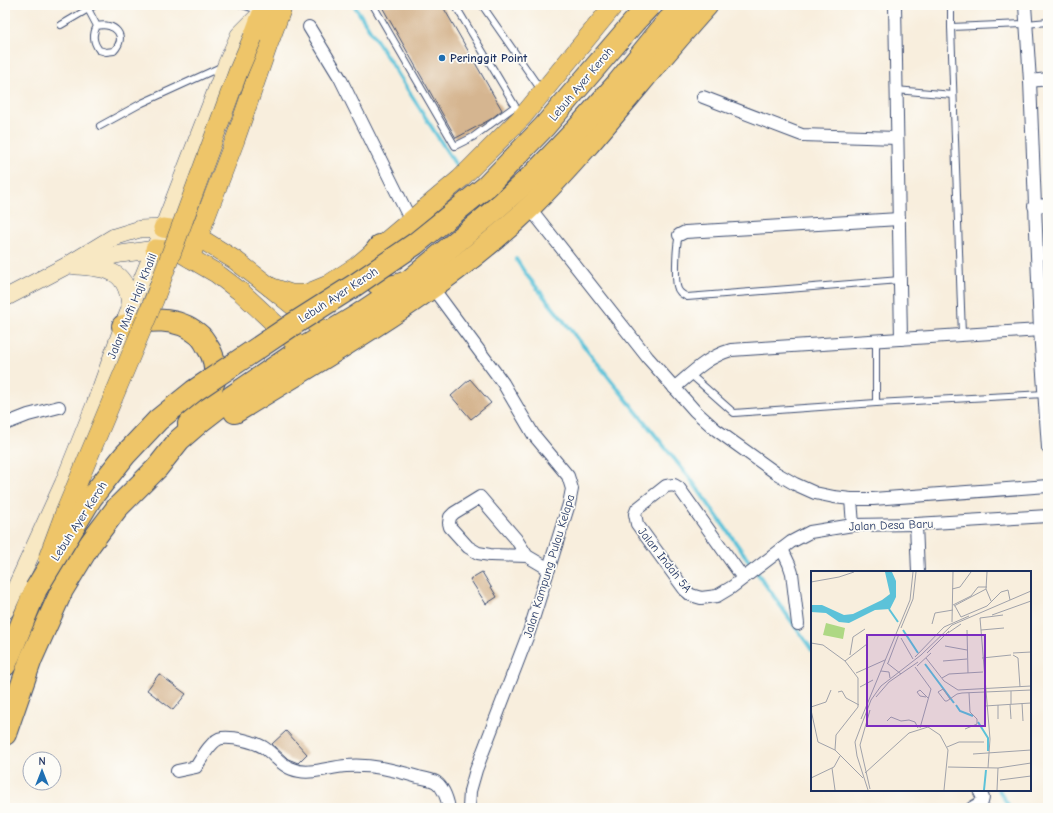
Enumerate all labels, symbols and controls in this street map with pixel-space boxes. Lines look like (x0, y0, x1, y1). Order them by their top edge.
street label: Lebuh Ayer Keroh (546, 44, 616, 124)
place label: Peringgit Point (450, 51, 528, 65)
marker: Peringgit Point (437, 53, 447, 63)
street label: Jalan Mufti Haji Khalil (104, 251, 160, 361)
street label: Lebuh Ayer Keroh (296, 264, 380, 326)
street label: Lebuh Ayer Keroh (48, 479, 110, 563)
street label: Jalan Kampung Pulau Kelapa (520, 493, 578, 639)
street label: Jalan Desa Baru (849, 517, 933, 533)
street label: Jalan Indah 5A (635, 525, 695, 595)
inset map (811, 571, 1031, 791)
north arrow (22, 751, 62, 791)
text: N (38, 755, 46, 768)

